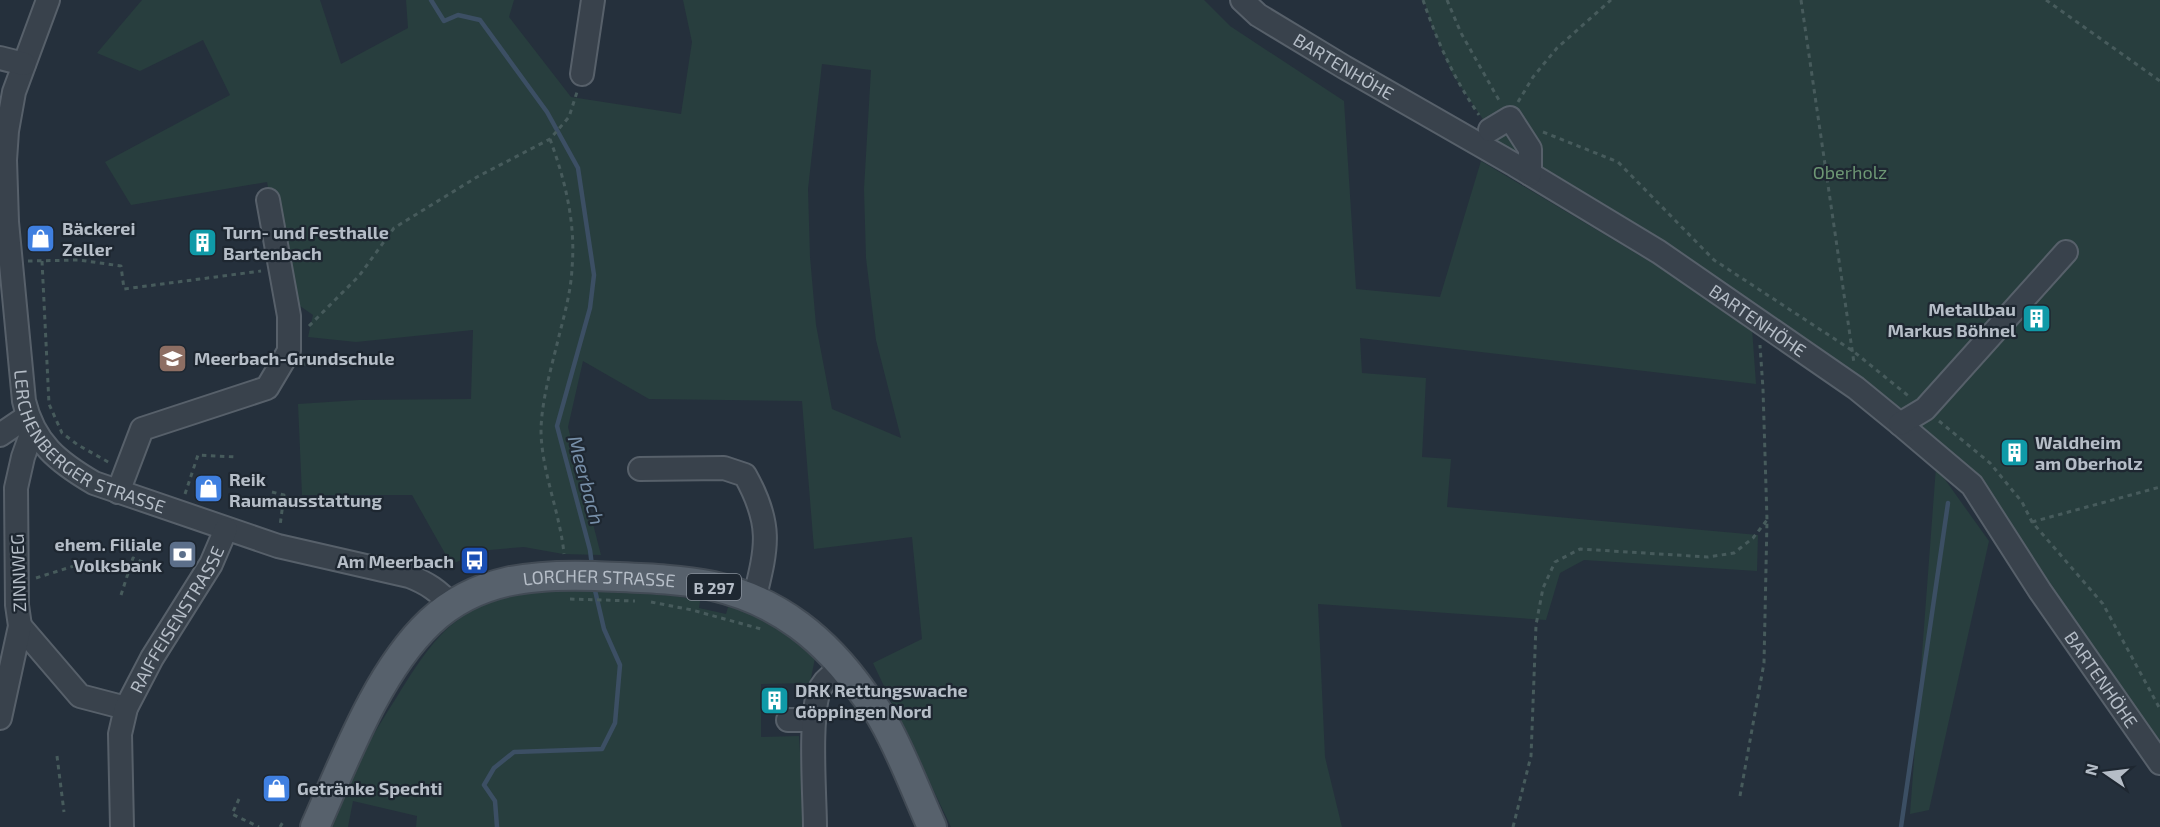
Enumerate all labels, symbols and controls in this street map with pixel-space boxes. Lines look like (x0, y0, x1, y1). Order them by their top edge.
street label: BARTENHÖHE (1290, 28, 1398, 104)
park label: Oberholz (1813, 161, 1887, 183)
place label: Bäckerei Zeller (62, 217, 135, 260)
place label: Turn- und Festhalle Bartenbach (223, 221, 389, 264)
shop icon: Bäckerei Zeller (25, 222, 57, 254)
building icon: Turn- und Festhalle Bartenbach (186, 226, 218, 258)
street label: BARTENHÖHE (1705, 279, 1811, 361)
place label: Metallbau Markus Böhnel (1888, 298, 2016, 341)
building icon: Metallbau Markus Böhnel (2021, 303, 2053, 335)
school or university icon: Meerbach-Grundschule (157, 342, 189, 374)
place label: Meerbach-Grundschule (194, 347, 395, 369)
street label: LERCHENBERGER STRASSE (10, 369, 168, 518)
place label: Waldheim am Oberholz (2035, 431, 2143, 474)
water label: Meerbach (564, 433, 610, 527)
building icon: Waldheim am Oberholz (1998, 436, 2030, 468)
place label: Reik Raumausstattung (229, 468, 382, 511)
shop icon: Reik Raumausstattung (192, 473, 224, 505)
street label: ZINNWEG (6, 533, 30, 613)
place label: ehem. Filiale Volksbank (55, 533, 162, 576)
bank icon: ehem. Filiale Volksbank (167, 538, 199, 570)
street label: RAIFFEISENSTRASSE (125, 543, 228, 697)
bus stop icon: Am Meerbach (459, 545, 491, 577)
place label: Am Meerbach (337, 550, 454, 572)
street label: LORCHER STRASSE (521, 565, 676, 591)
road number: B 297 (687, 574, 741, 600)
street label: BARTENHÖHE (2060, 627, 2143, 732)
place label: DRK Rettungswache Göppingen Nord (795, 679, 968, 722)
building icon: DRK Rettungswache Göppingen Nord (758, 684, 790, 716)
north arrow (2076, 743, 2136, 803)
text: N (2080, 761, 2102, 777)
shop icon: Getränke Spechti (260, 772, 292, 804)
place label: Getränke Spechti (297, 777, 443, 799)

